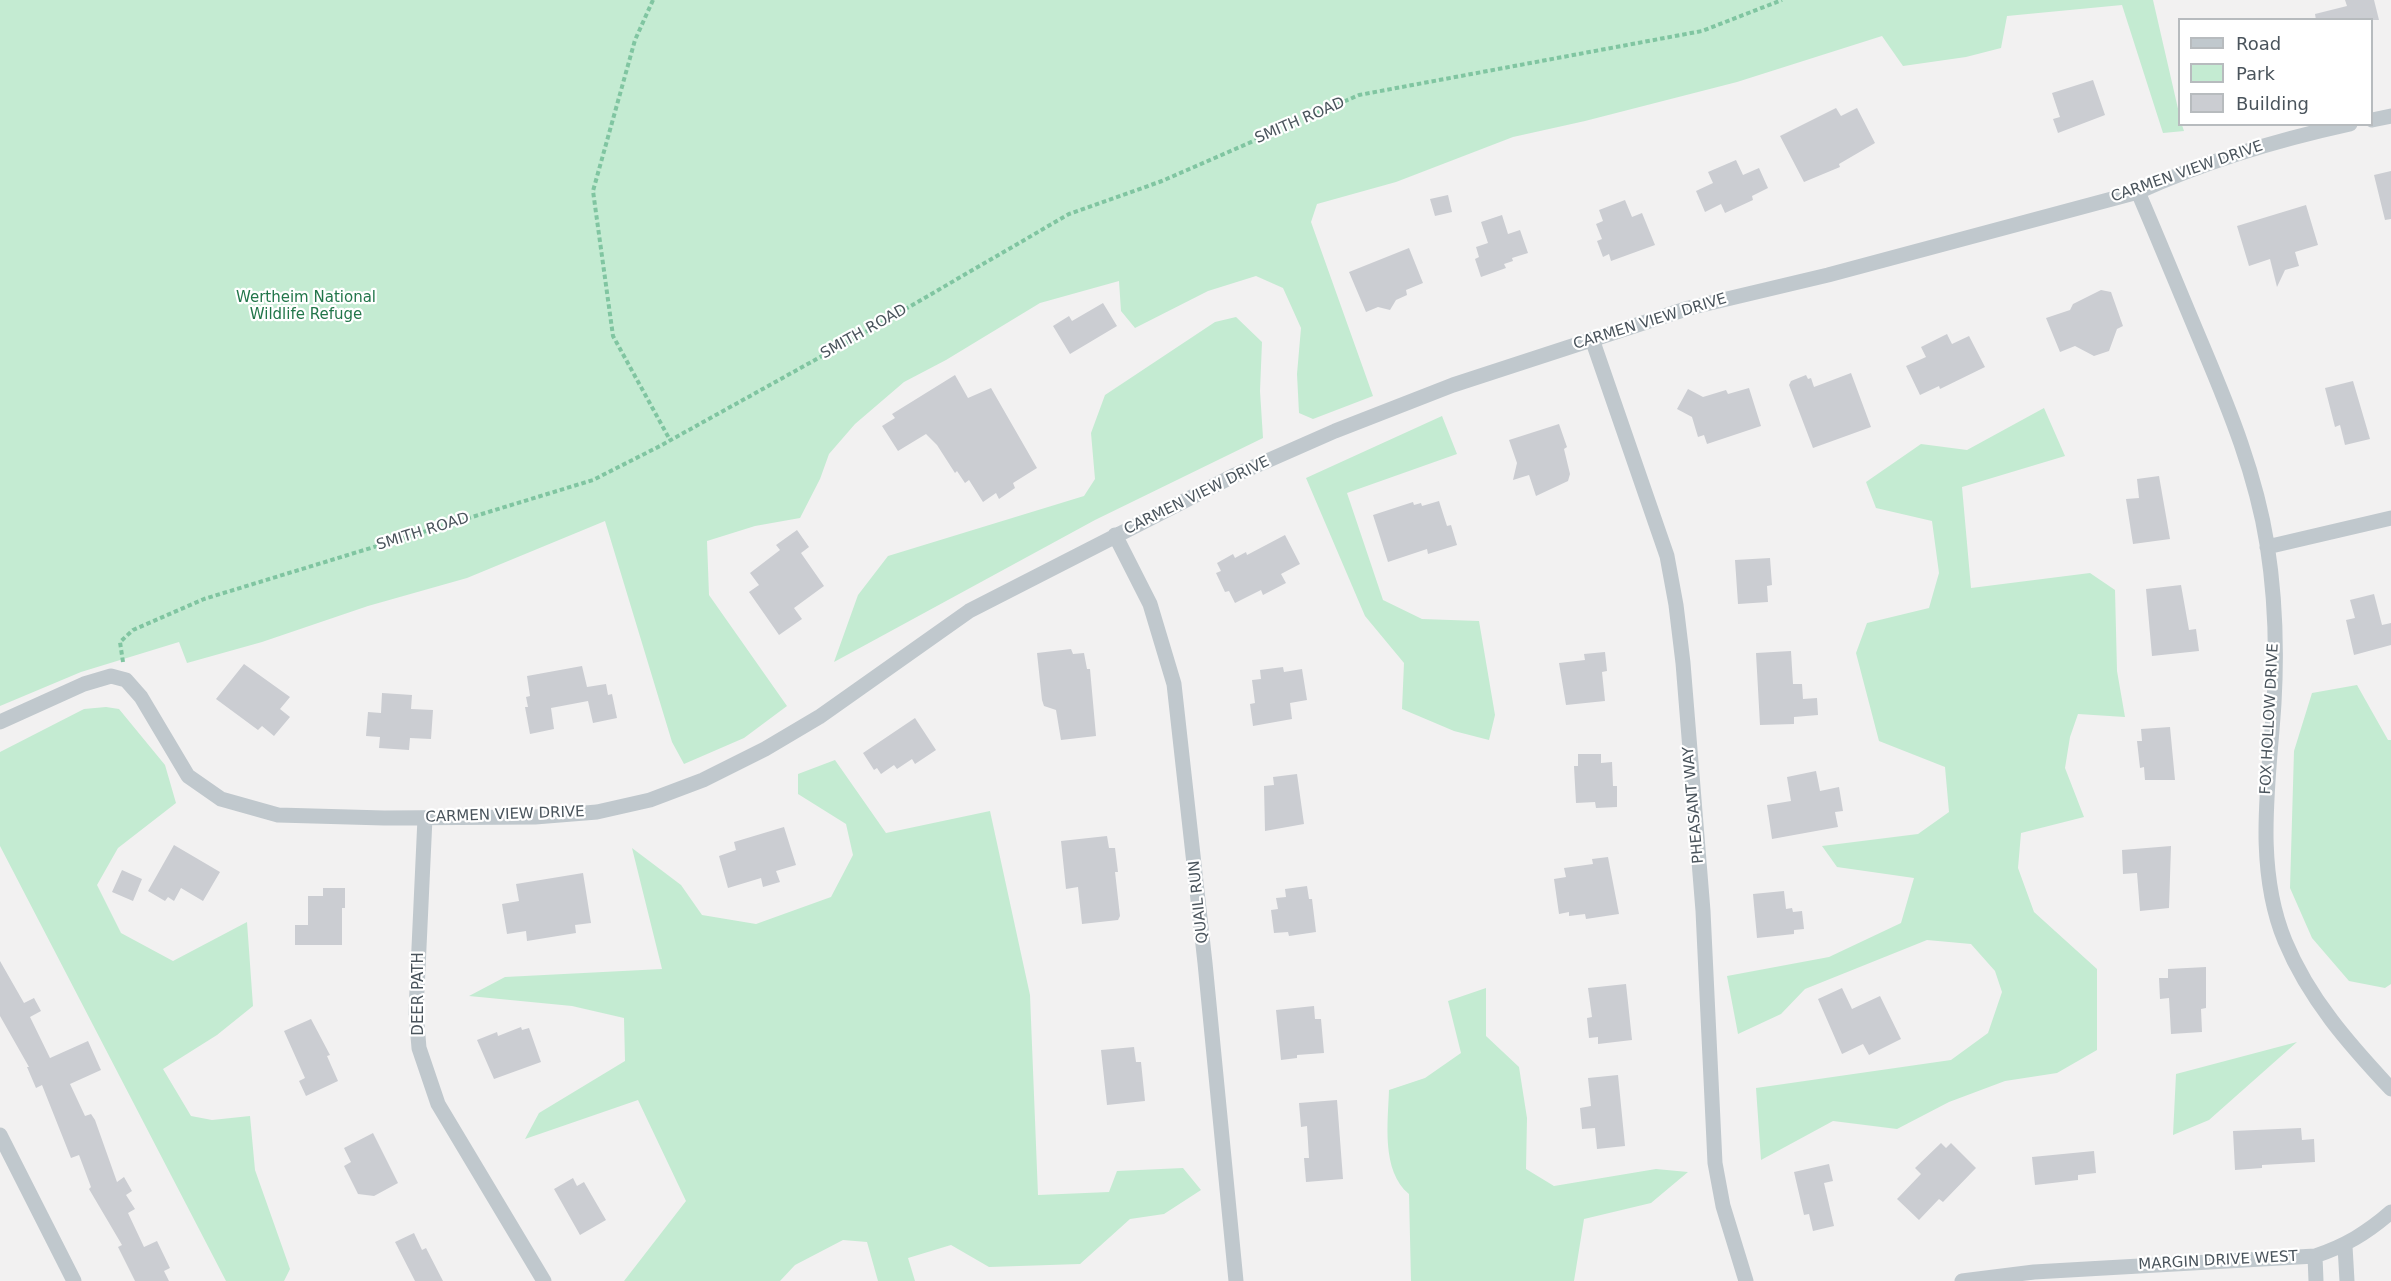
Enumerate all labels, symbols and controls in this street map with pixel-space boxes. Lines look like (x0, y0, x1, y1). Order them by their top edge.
legend (2178, 18, 2373, 126)
text: Road (2236, 33, 2281, 54)
text: Park (2236, 63, 2275, 84)
text: Building (2236, 93, 2309, 114)
street label: SMITH ROAD (1252, 94, 1348, 148)
street label: CARMEN VIEW DRIVE (2109, 138, 2265, 206)
park label: Wertheim National Wildlife Refuge (236, 289, 376, 324)
street label: CARMEN VIEW DRIVE (1571, 290, 1729, 354)
street label: SMITH ROAD (818, 301, 910, 363)
street label: CARMEN VIEW DRIVE (1121, 453, 1273, 539)
street label: SMITH ROAD (375, 509, 471, 555)
street label: FOX HOLLOW DRIVE (2257, 643, 2283, 795)
street label: PHEASANT WAY (1680, 746, 1708, 864)
street label: CARMEN VIEW DRIVE (425, 803, 585, 827)
street label: QUAIL RUN (1186, 860, 1212, 944)
street label: DEER PATH (410, 952, 428, 1036)
street label: MARGIN DRIVE WEST (2138, 1248, 2298, 1274)

